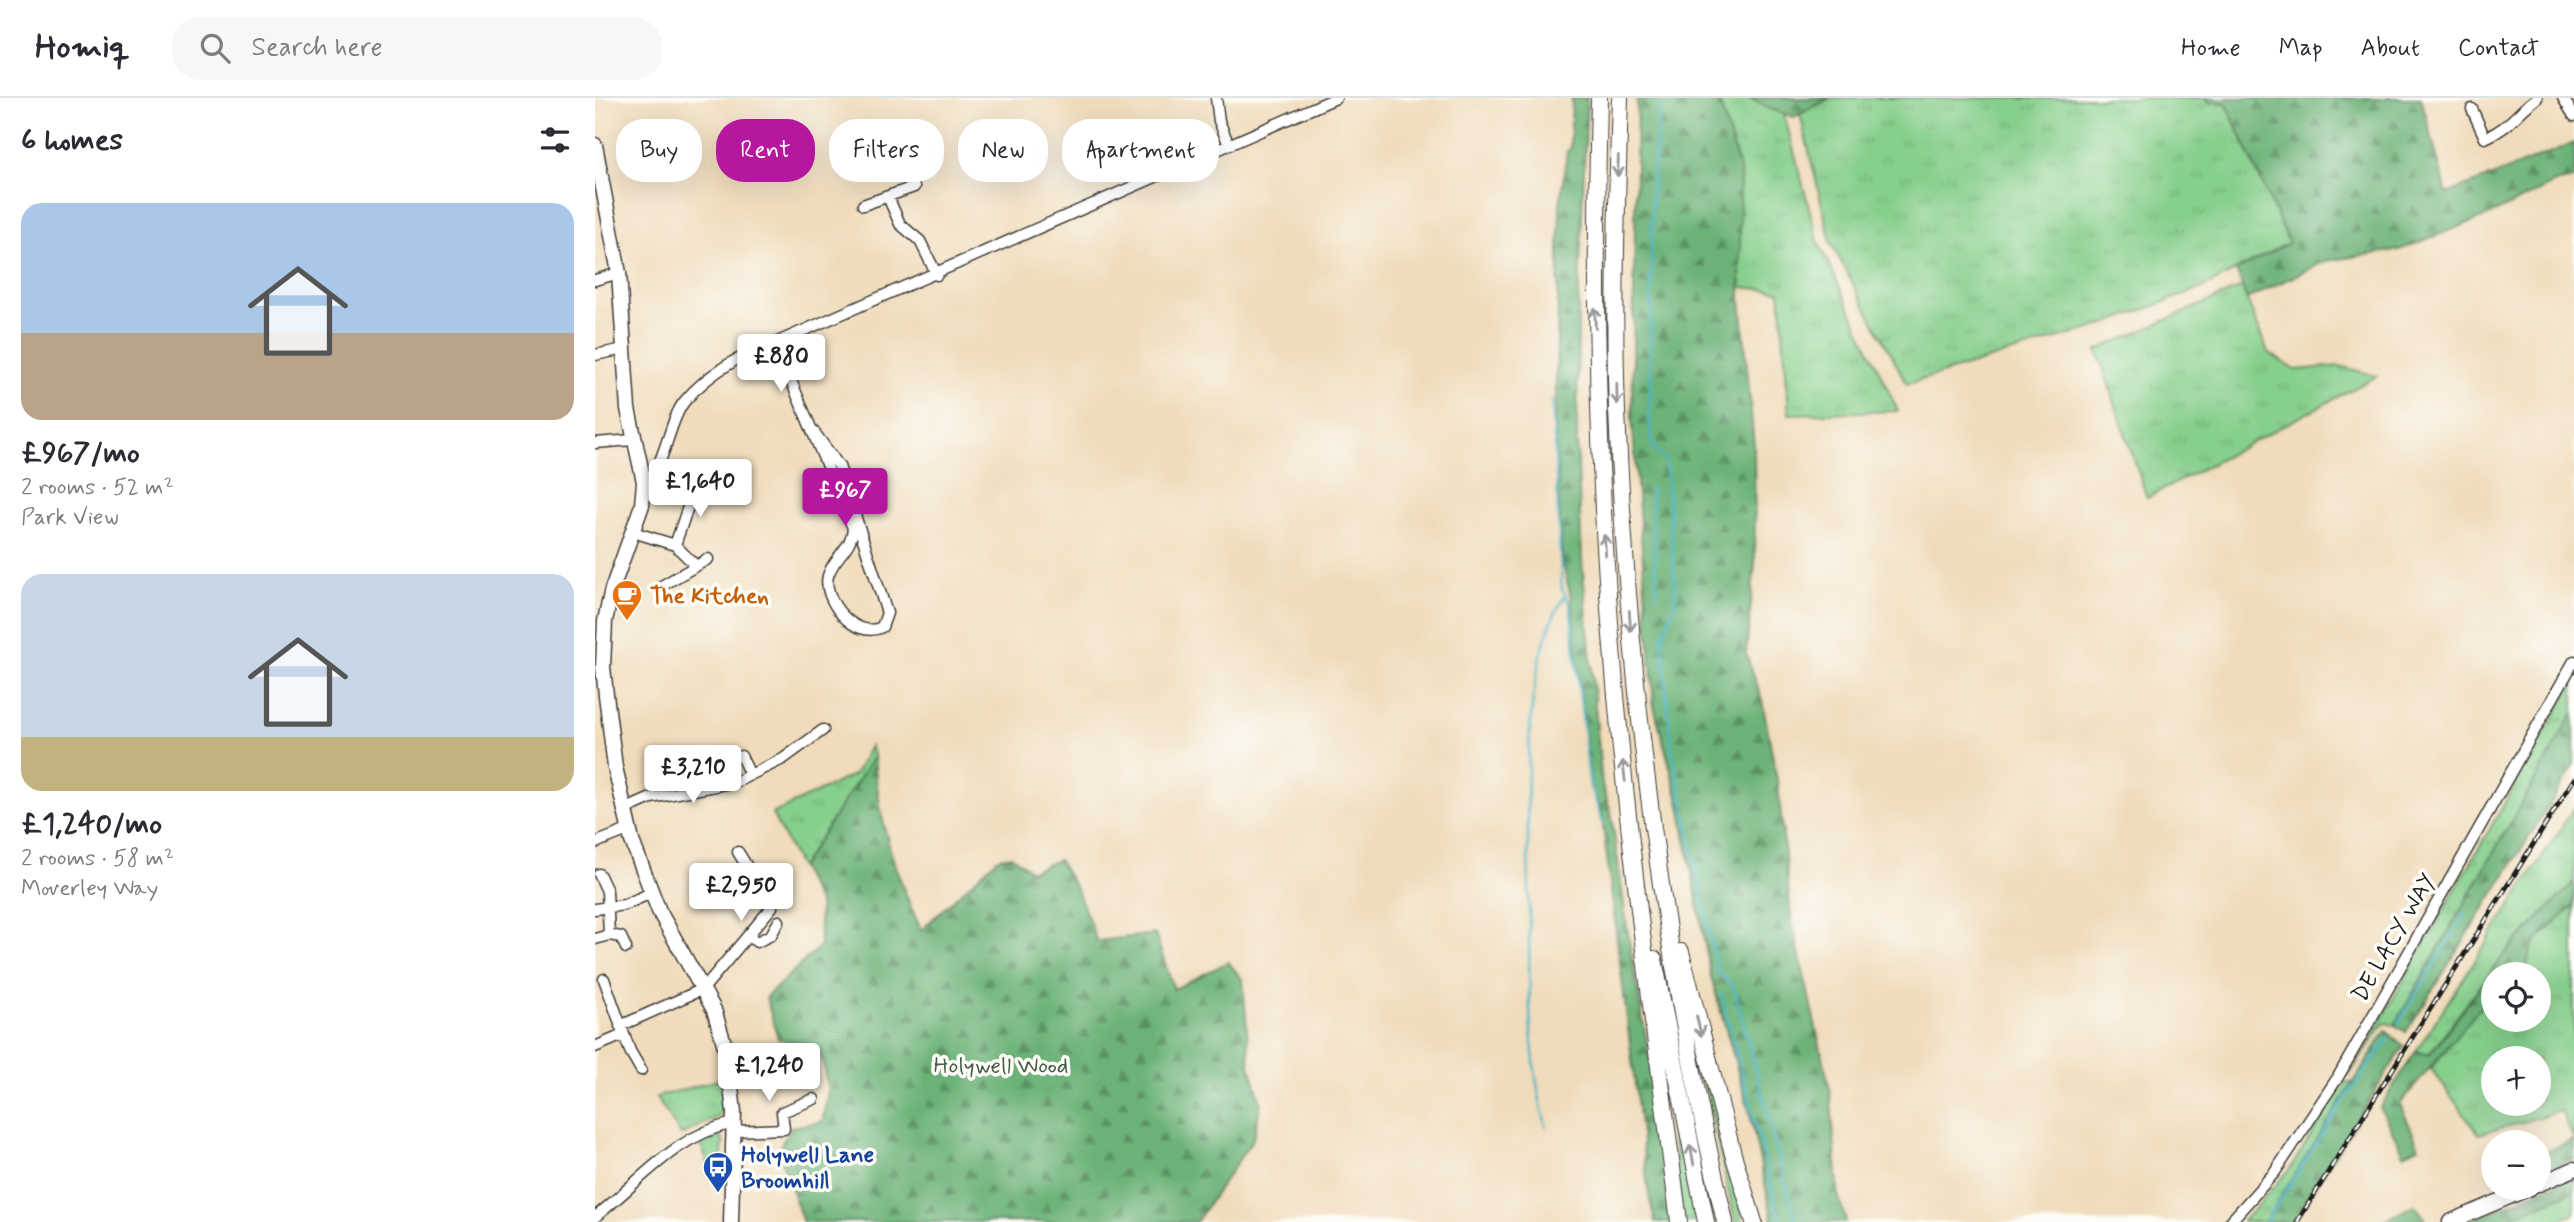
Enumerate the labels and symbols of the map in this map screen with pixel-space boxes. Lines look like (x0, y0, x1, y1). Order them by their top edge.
one-way arrow (1611, 154, 1624, 177)
one-way arrow (1589, 306, 1602, 329)
pin: £880 (740, 334, 822, 394)
one-way arrow (1610, 382, 1624, 405)
pin: £1,640 (643, 460, 757, 519)
pin: £967 (804, 468, 886, 528)
one-way arrow (1598, 534, 1611, 557)
cafe icon: The Kitchen (610, 578, 644, 622)
place label: The Kitchen (650, 582, 769, 612)
one-way arrow (1624, 609, 1637, 632)
pin: £3,210 (636, 746, 750, 805)
one-way arrow (1618, 761, 1631, 783)
pin: £2,950 (684, 864, 798, 923)
street label: DE LACY WAY (2346, 868, 2444, 1008)
one-way arrow (1693, 1014, 1706, 1037)
pin: £1,240 (712, 1044, 826, 1103)
park label: Holywell Wood (934, 1052, 1068, 1082)
place label: Holywell Lane Broomhill (741, 1141, 874, 1197)
one-way arrow (1685, 1144, 1699, 1167)
bus stop icon: Holywell Lane Broomhill (701, 1150, 735, 1194)

